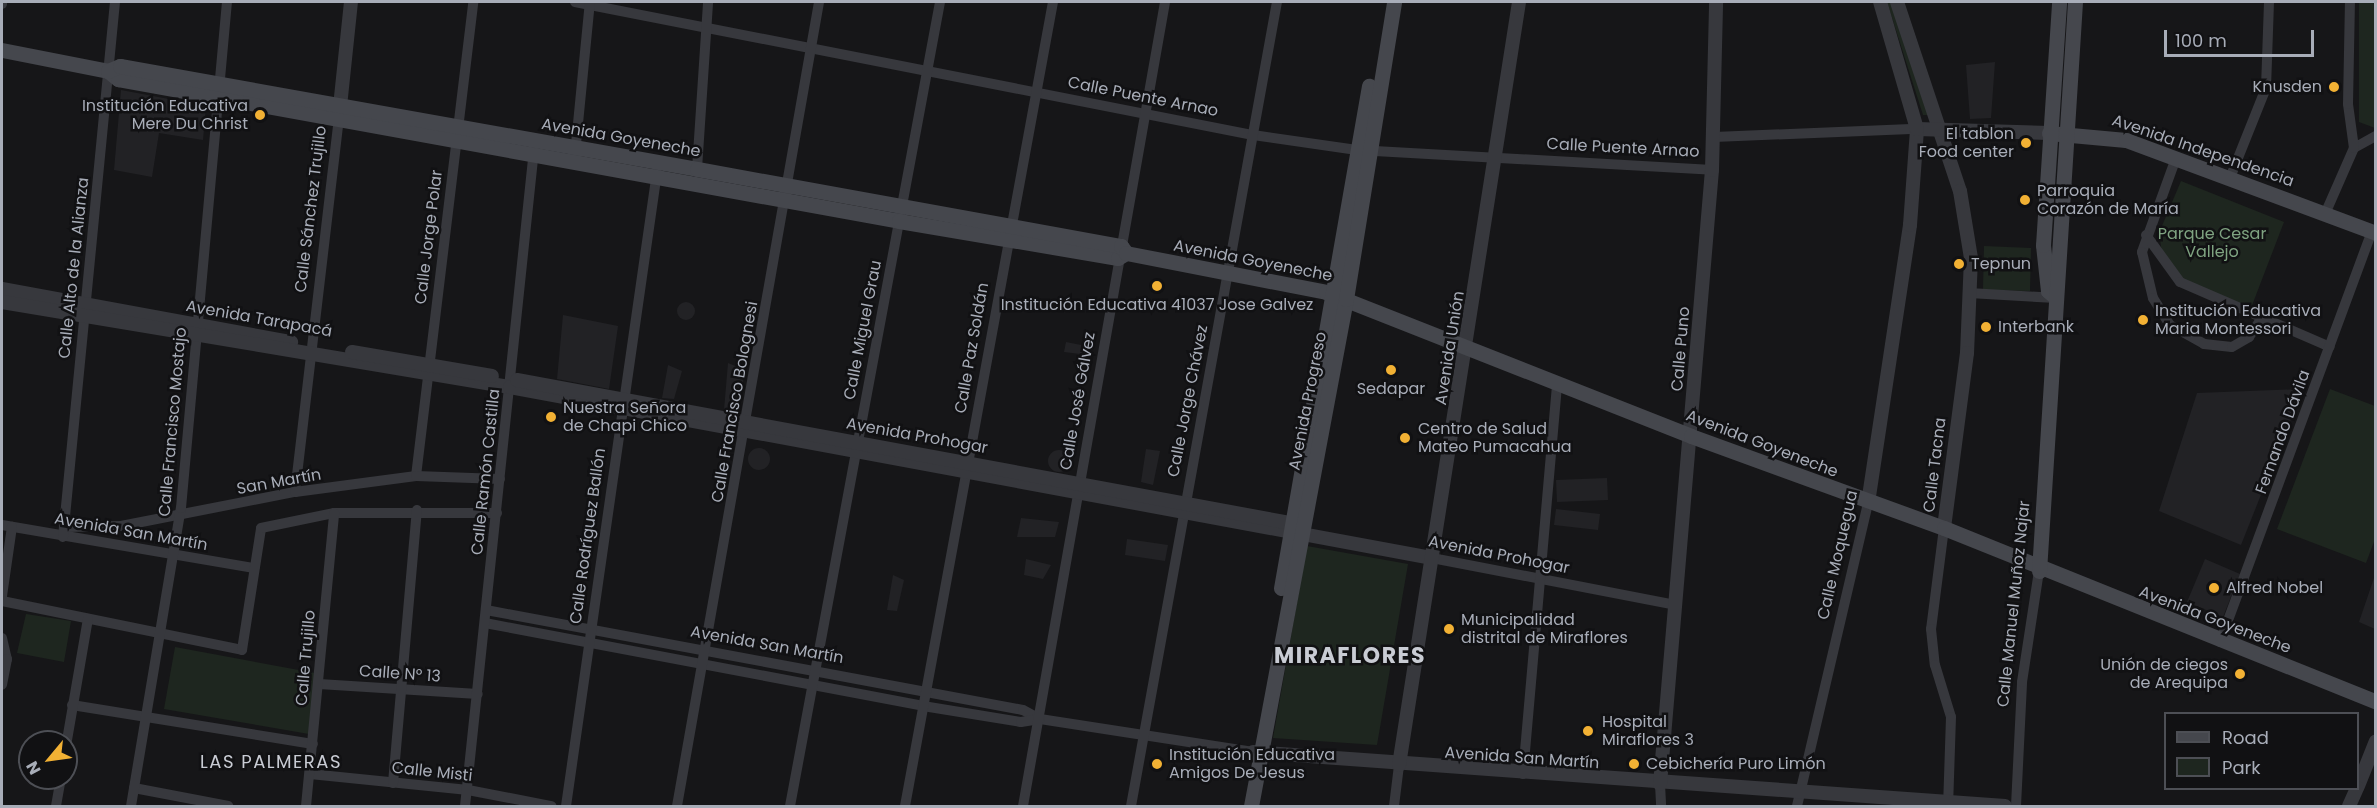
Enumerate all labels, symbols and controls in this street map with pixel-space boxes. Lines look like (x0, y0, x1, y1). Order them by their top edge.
scale bar (2167, 18, 2317, 56)
text: 100 m (2175, 28, 2227, 53)
street label: Calle Puente Arnao (1066, 73, 1220, 121)
place label: Knusden (2253, 77, 2322, 97)
marker: Knusden (2327, 80, 2341, 94)
place label: Institución Educativa Mere Du Christ (82, 96, 248, 134)
marker: Institución Educativa Mere Du Christ (253, 108, 267, 122)
street label: Avenida Independencia (2110, 111, 2296, 191)
street label: Avenida Goyeneche (540, 115, 702, 161)
street label: Calle Sánchez Trujillo (291, 124, 331, 294)
place label: El tablon Food center (1919, 124, 2014, 162)
street label: Calle Puente Arnao (1546, 134, 1700, 162)
marker: El tablon Food center (2019, 136, 2033, 150)
street label: Calle Jorge Polar (411, 169, 447, 305)
street label: Calle Alto de la Alianza (55, 176, 93, 360)
place label: Parroquia Corazón de María (2037, 181, 2179, 219)
marker: Parroquia Corazón de María (2018, 193, 2032, 207)
park label: Parque Cesar Vallejo (2158, 224, 2266, 262)
street label: Avenida Goyeneche (1172, 236, 1334, 286)
place label: Tepnun (1971, 254, 2031, 274)
marker: Tepnun (1952, 257, 1966, 271)
street label: Calle Miguel Grau (840, 259, 886, 401)
marker: Institución Educativa 41037 Jose Galvez (1150, 279, 1164, 293)
street label: Calle Paz Soldán (951, 281, 993, 415)
street label: Avenida Unión (1432, 290, 1468, 406)
place label: Institución Educativa 41037 Jose Galvez (1001, 295, 1313, 315)
street label: Avenida Tarapacá (184, 297, 334, 341)
street label: Calle Francisco Bolognesi (708, 300, 762, 504)
place label: Institución Educativa Maria Montessori (2155, 301, 2321, 339)
street label: Calle Puno (1668, 306, 1694, 392)
marker: Institución Educativa Maria Montessori (2136, 313, 2150, 327)
place label: Interbank (1998, 317, 2074, 337)
marker: Interbank (1979, 320, 1993, 334)
street label: Calle Jorge Chávez (1164, 323, 1212, 479)
street label: Calle Francisco Mostajo (155, 327, 191, 517)
street label: Calle José Gálvez (1056, 330, 1100, 472)
street label: Avenida Progreso (1285, 330, 1331, 472)
marker: Sedapar (1384, 363, 1398, 377)
street label: Fernando Dávila (2252, 367, 2314, 497)
place label: Sedapar (1357, 379, 1425, 399)
street label: Calle Ramón Castilla (468, 388, 504, 556)
place label: Nuestra Señora de Chapi Chico (563, 398, 687, 436)
street label: Avenida Goyeneche (1683, 406, 1841, 482)
marker: Nuestra Señora de Chapi Chico (544, 410, 558, 424)
street label: Avenida Prohogar (845, 414, 989, 458)
street label: Calle Tacna (1920, 416, 1950, 514)
place label: Centro de Salud Mateo Pumacahua (1418, 419, 1571, 457)
marker: Centro de Salud Mateo Pumacahua (1396, 429, 1414, 447)
street label: Calle Rodríguez Ballón (566, 447, 610, 625)
street label: San Martín (235, 465, 323, 499)
street label: Calle Moquegua (1814, 488, 1862, 622)
street label: Calle Manuel Muñoz Najar (1994, 500, 2034, 708)
street label: Avenida San Martín (53, 509, 209, 555)
street label: Avenida Prohogar (1427, 532, 1571, 578)
place label: Alfred Nobel (2226, 578, 2323, 598)
marker: Alfred Nobel (2207, 581, 2221, 595)
street label: Avenida Goyeneche (2136, 582, 2294, 658)
street label: Calle Trujillo (292, 609, 320, 707)
place label: Municipalidad distrital de Miraflores (1461, 610, 1628, 648)
street label: Avenida San Martín (689, 622, 845, 668)
marker: Municipalidad distrital de Miraflores (1442, 622, 1456, 636)
district label: MIRAFLORES (1274, 643, 1426, 669)
place label: Unión de ciegos de Arequipa (2100, 655, 2228, 693)
street label: Calle N° 13 (359, 662, 441, 686)
marker: Unión de ciegos de Arequipa (2233, 667, 2247, 681)
place label: Hospital Miraflores 3 (1602, 712, 1694, 750)
legend (2164, 712, 2359, 790)
marker: Hospital Miraflores 3 (1579, 722, 1597, 740)
text: Road (2222, 725, 2269, 750)
north arrow (18, 730, 78, 790)
street label: Avenida San Martín (1444, 743, 1600, 773)
place label: Institución Educativa Amigos De Jesus (1169, 745, 1335, 783)
district label: LAS PALMERAS (200, 751, 342, 773)
place label: Cebichería Puro Limón (1646, 754, 1826, 774)
text: Park (2222, 755, 2261, 780)
text: N (21, 757, 47, 779)
marker: Institución Educativa Amigos De Jesus (1150, 757, 1164, 771)
marker: Cebichería Puro Limón (1627, 757, 1641, 771)
street label: Calle Misti (391, 758, 473, 786)

